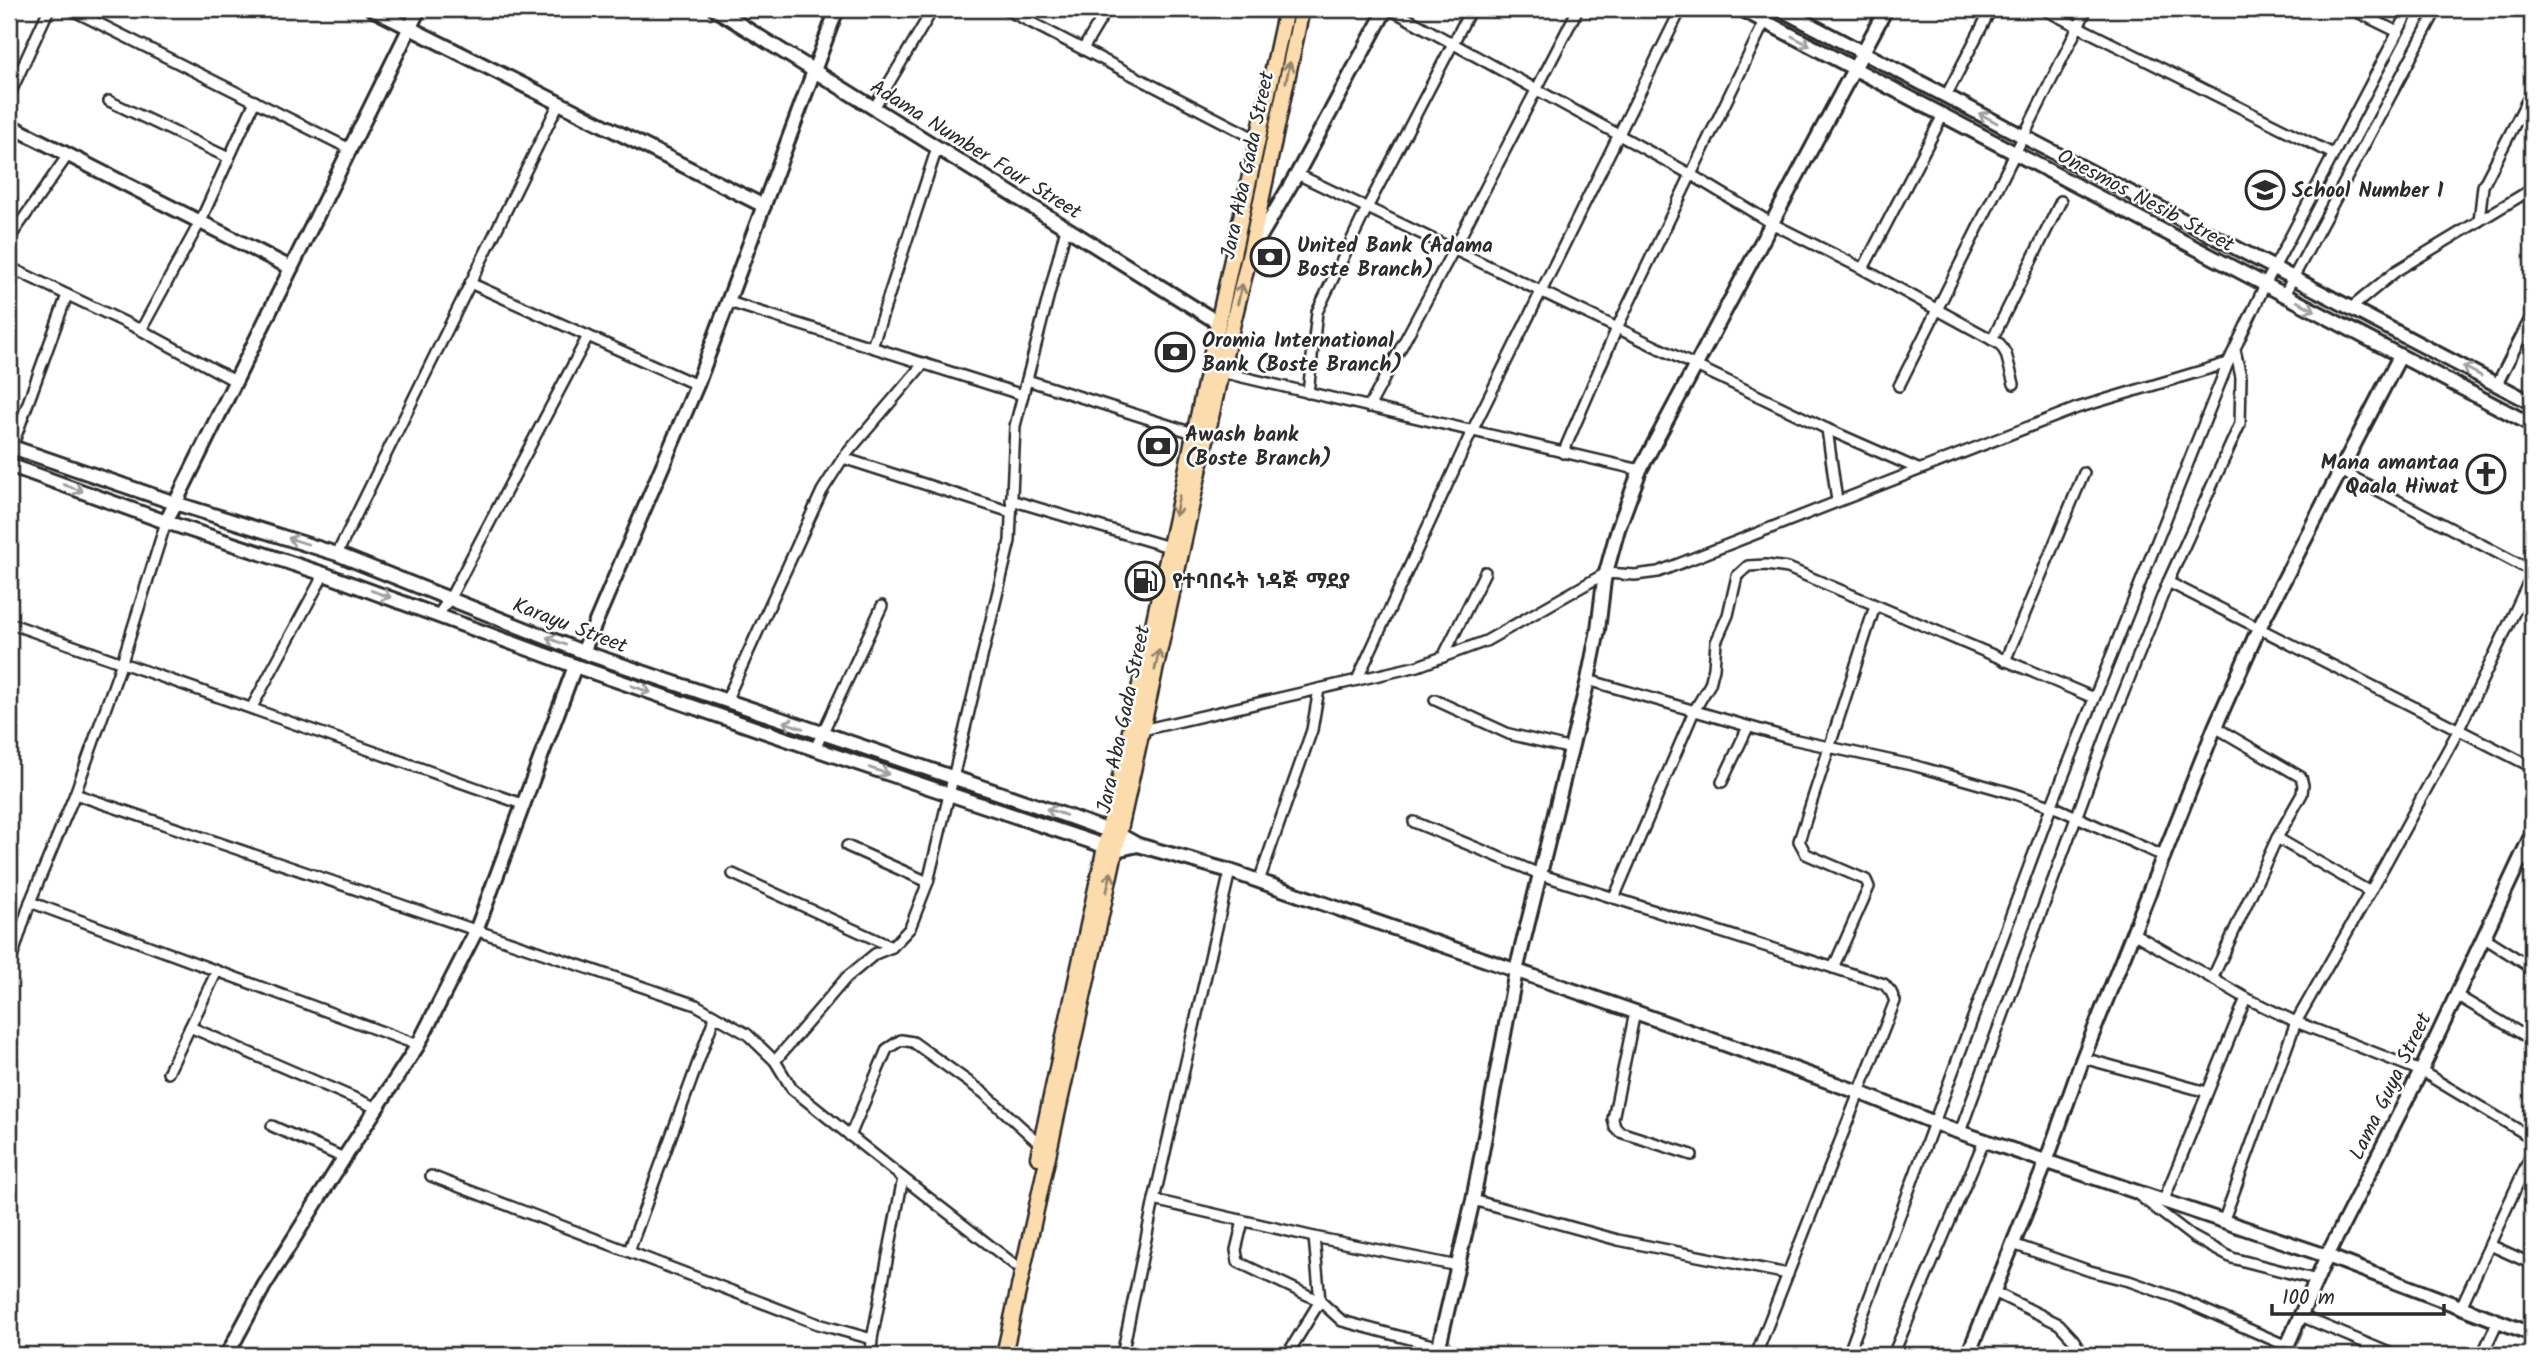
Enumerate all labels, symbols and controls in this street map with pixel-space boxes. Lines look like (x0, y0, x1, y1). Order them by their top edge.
one-way arrow (1791, 34, 1811, 48)
one-way arrow (1281, 61, 1295, 84)
street label: Jara Aba Gada Street (1212, 67, 1285, 262)
street label: Adama Number Four Street (863, 72, 1088, 229)
one-way arrow (1978, 111, 1999, 124)
street label: Onesmos Nesib Street (2051, 141, 2241, 262)
school or university icon: School Number 1 (2244, 169, 2286, 211)
place label: School Number 1 (2292, 175, 2444, 208)
place label: United Bank (Adama Boste Branch) (1297, 230, 1493, 287)
bank icon: United Bank (Adama Boste Branch) (1249, 236, 1291, 278)
one-way arrow (1234, 284, 1247, 306)
one-way arrow (2295, 300, 2316, 314)
place label: Oromia International Bank (Boste Branch) (1202, 325, 1403, 382)
bank icon: Oromia International Bank (Boste Branch) (1154, 331, 1196, 373)
one-way arrow (2462, 364, 2483, 377)
place label: Awash bank (Boste Branch) (1185, 419, 1332, 476)
bank icon: Awash bank (Boste Branch) (1137, 425, 1179, 467)
place label: Mana amantaa Qaala Hiwat (2321, 447, 2460, 504)
church icon: Mana amantaa Qaala Hiwat (2465, 453, 2507, 495)
one-way arrow (61, 483, 83, 495)
one-way arrow (1170, 494, 1184, 517)
one-way arrow (287, 534, 309, 547)
fuel station icon: የተባበሩት ነዳጅ ማደያ (1124, 560, 1166, 602)
place label: የተባበሩት ነዳጅ ማደያ (1172, 566, 1350, 599)
one-way arrow (369, 589, 391, 601)
street label: Karayu Street (507, 589, 633, 664)
street label: Jara Aba Gada Street (1088, 621, 1161, 816)
one-way arrow (545, 633, 567, 646)
one-way arrow (1151, 649, 1165, 672)
one-way arrow (629, 684, 651, 696)
one-way arrow (783, 718, 805, 730)
one-way arrow (867, 766, 889, 778)
one-way arrow (1045, 805, 1067, 817)
one-way arrow (1103, 871, 1116, 894)
street label: Lama Guya Street (2341, 1006, 2442, 1166)
scale bar (2272, 1273, 2443, 1317)
text: 100 m (2282, 1282, 2335, 1315)

